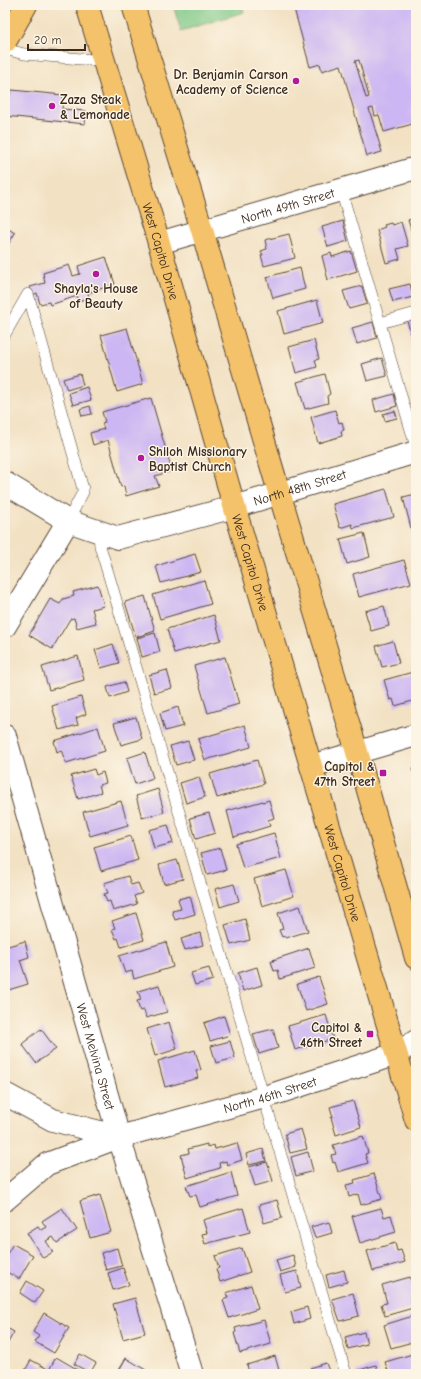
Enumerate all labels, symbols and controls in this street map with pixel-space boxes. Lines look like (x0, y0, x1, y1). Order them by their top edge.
scale bar (28, 26, 85, 52)
text: 20 m (34, 33, 62, 47)
place label: Dr. Benjamin Carson Academy of Science (173, 67, 289, 97)
marker: Dr. Benjamin Carson Academy of Science (291, 76, 301, 86)
place label: Zaza Steak & Lemonade (60, 92, 130, 122)
marker: Zaza Steak & Lemonade (47, 101, 57, 111)
street label: North 49th Street (239, 185, 337, 227)
street label: West Capitol Drive (139, 201, 182, 302)
marker: Shayla's House of Beauty (91, 269, 101, 279)
place label: Shayla's House of Beauty (54, 281, 138, 311)
place label: Shiloh Missionary Baptist Church (149, 444, 247, 474)
marker: Shiloh Missionary Baptist Church (136, 453, 146, 463)
street label: North 48th Street (252, 466, 349, 509)
street label: West Capitol Drive (229, 512, 272, 613)
place label: Capitol & 47th Street (314, 759, 376, 789)
marker: Capitol & 47th Street (378, 768, 388, 778)
street label: West Capitol Drive (321, 823, 364, 924)
street label: West Melvina Street (73, 1002, 118, 1113)
place label: Capitol & 46th Street (300, 1020, 363, 1050)
marker: Capitol & 46th Street (365, 1029, 375, 1039)
street label: North 46th Street (222, 1073, 320, 1116)

